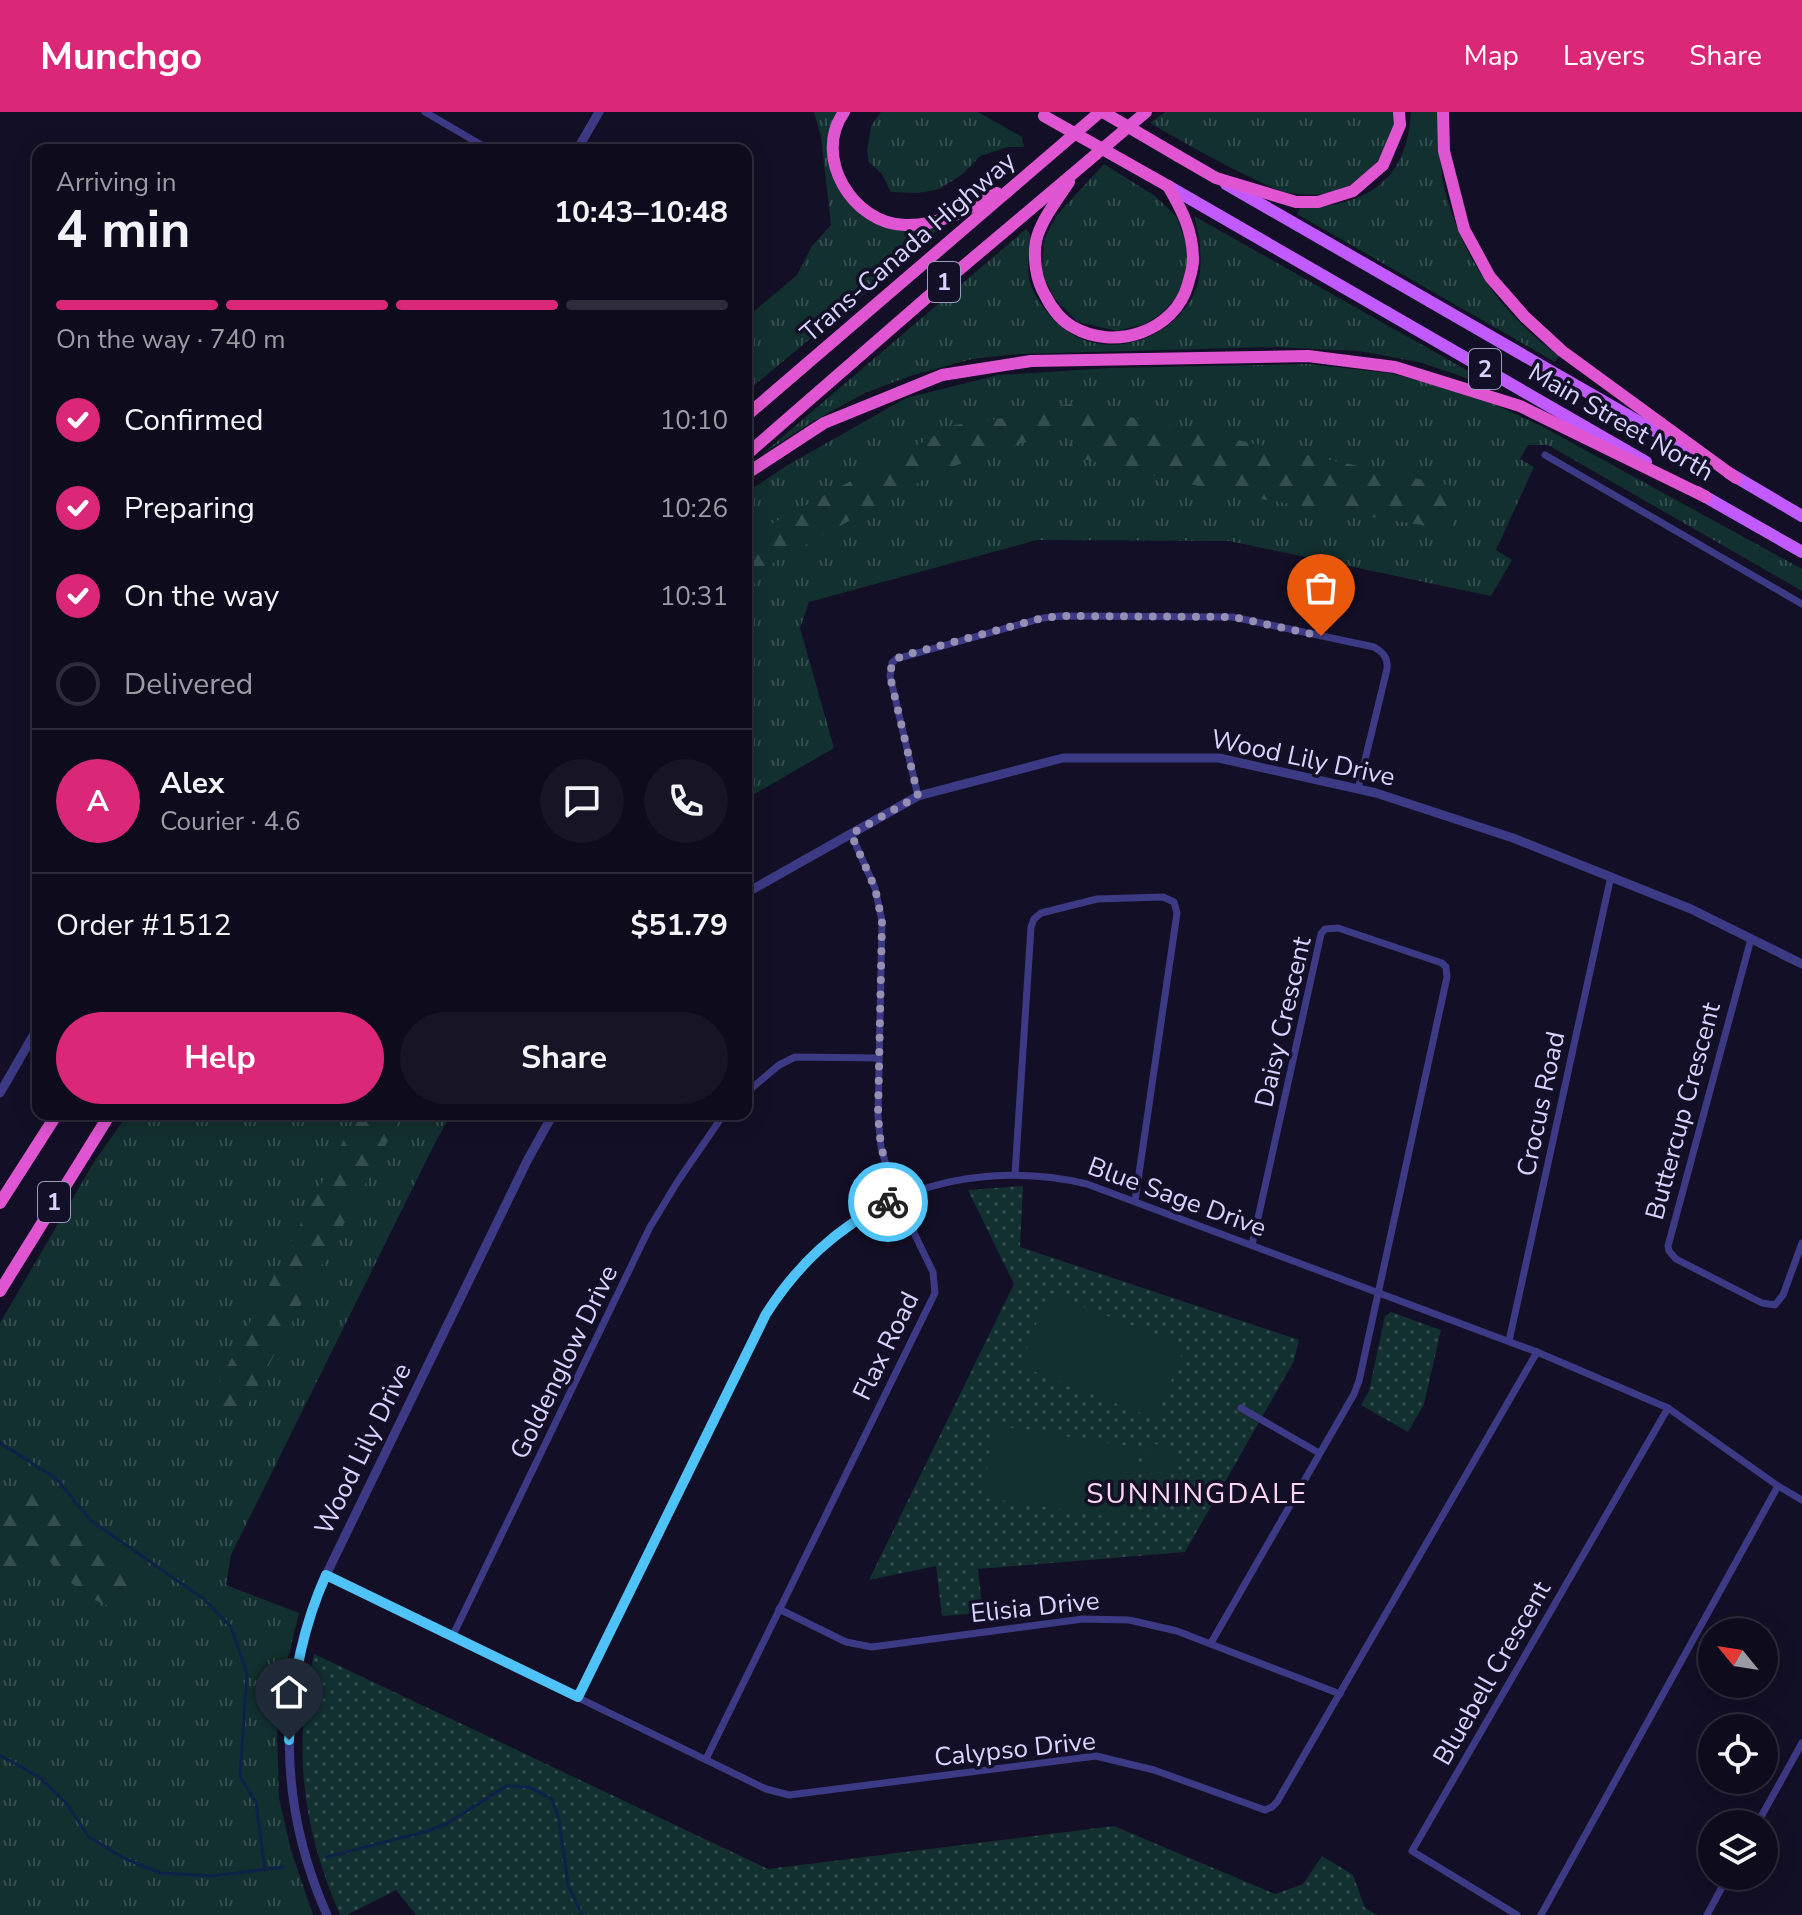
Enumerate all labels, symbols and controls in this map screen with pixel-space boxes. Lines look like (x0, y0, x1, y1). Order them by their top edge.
text: Munchgo (40, 31, 202, 82)
text: Map (1464, 37, 1519, 75)
text: Layers (1563, 37, 1645, 75)
text: Share (1689, 37, 1762, 75)
street label: Trans-Canada Highway (793, 143, 1023, 350)
text: Arriving in (56, 165, 177, 200)
text: 10:43–10:48 (554, 192, 728, 233)
text: 4 min (56, 194, 191, 265)
road number: 1 (928, 262, 960, 302)
text: On the way · 740 m (56, 322, 285, 357)
road number: 2 (1469, 349, 1501, 389)
street label: Main Street North (1522, 355, 1720, 489)
icon: check (56, 398, 100, 442)
text: Confirmed (124, 400, 264, 441)
text: 10:10 (660, 403, 728, 438)
icon: check (56, 486, 100, 530)
text: Preparing (124, 488, 255, 529)
text: 10:26 (660, 491, 728, 526)
pin (1287, 554, 1355, 636)
icon: bag (1299, 566, 1343, 610)
icon: check (56, 574, 100, 618)
text: On the way (124, 576, 279, 617)
text: 10:31 (660, 579, 728, 614)
text: Delivered (124, 664, 253, 705)
street label: Wood Lily Drive (1208, 721, 1398, 795)
button: chat (540, 759, 624, 843)
button: phone (644, 759, 728, 843)
text: Alex (160, 763, 224, 804)
text: A (87, 781, 109, 822)
text: Courier · 4.6 (160, 804, 301, 839)
text: Order #1512 (56, 905, 231, 946)
text: $51.79 (631, 905, 728, 946)
street label: Daisy Crescent (1246, 932, 1320, 1111)
street label: Buttercup Crescent (1637, 998, 1729, 1224)
button: Help (56, 1012, 384, 1104)
button: Share (400, 1012, 728, 1104)
street label: Crocus Road (1509, 1028, 1573, 1180)
street label: Blue Sage Drive (1083, 1148, 1271, 1246)
courier (848, 1162, 928, 1242)
icon: bike (866, 1180, 910, 1224)
road number: 1 (38, 1182, 70, 1222)
street label: Goldenglow Drive (502, 1259, 626, 1465)
street label: Flax Road (845, 1286, 927, 1406)
street label: Wood Lily Drive (306, 1357, 420, 1541)
district label: SUNNINGDALE (1086, 1475, 1308, 1513)
street label: Bluebell Crescent (1425, 1574, 1559, 1771)
street label: Elisia Drive (969, 1583, 1101, 1631)
north arrow (1698, 1618, 1778, 1698)
map controls (1698, 1618, 1778, 1890)
pin (255, 1658, 323, 1740)
icon: home (267, 1670, 311, 1714)
button: locate (1698, 1714, 1778, 1794)
street label: Calypso Drive (933, 1723, 1097, 1775)
button: layers (1698, 1810, 1778, 1890)

